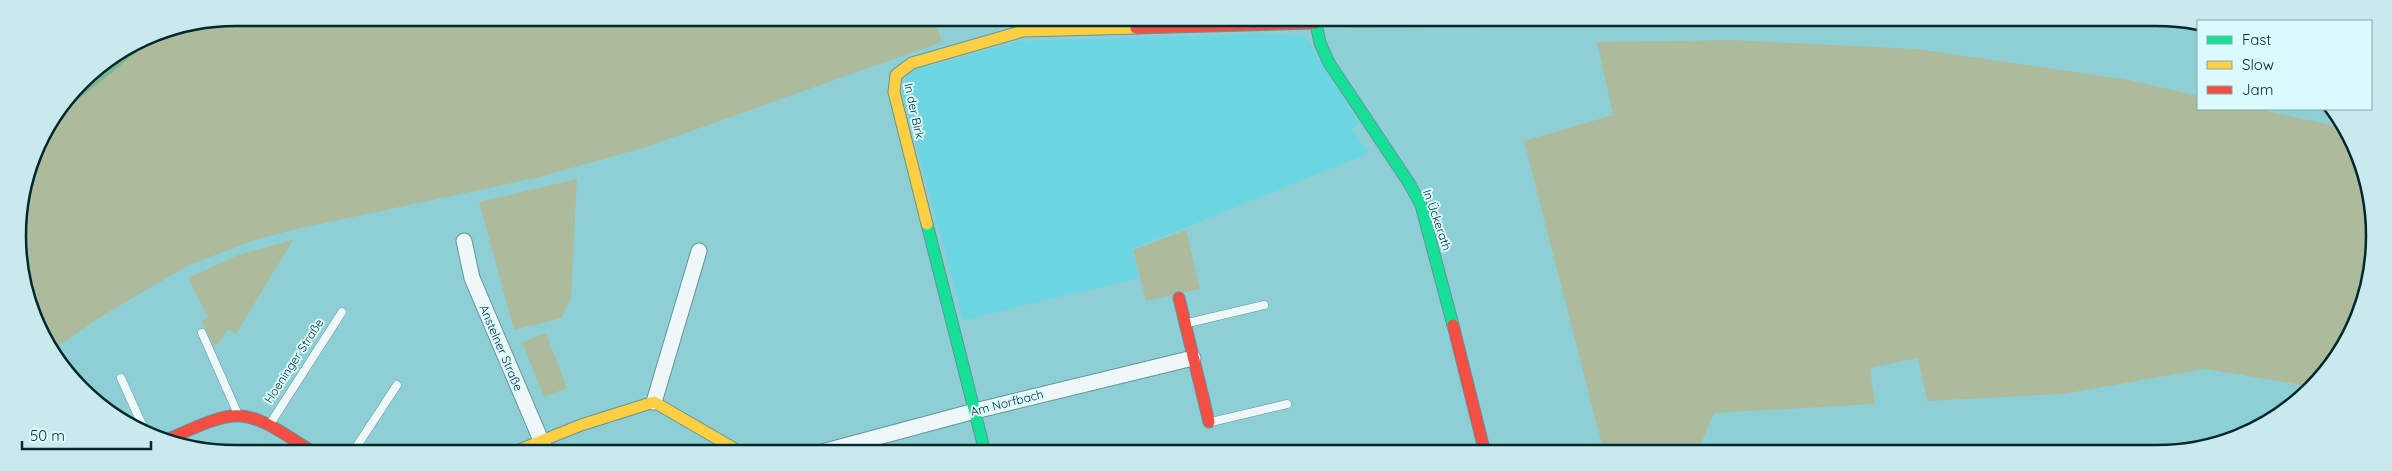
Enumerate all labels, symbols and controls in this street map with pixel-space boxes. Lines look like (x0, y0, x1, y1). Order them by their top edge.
legend (2197, 20, 2372, 110)
text: Fast (2242, 30, 2271, 49)
text: Slow (2242, 55, 2274, 74)
text: Jam (2242, 80, 2273, 99)
street label: In der Birk (901, 82, 928, 140)
street label: In Ückerath (1420, 187, 1455, 252)
street label: Anstelner Straße (477, 302, 526, 393)
street label: Hoeninger Straße (261, 316, 327, 406)
street label: Am Norfbach (969, 386, 1045, 419)
scale bar (22, 418, 151, 450)
text: 50 m (30, 426, 65, 445)

